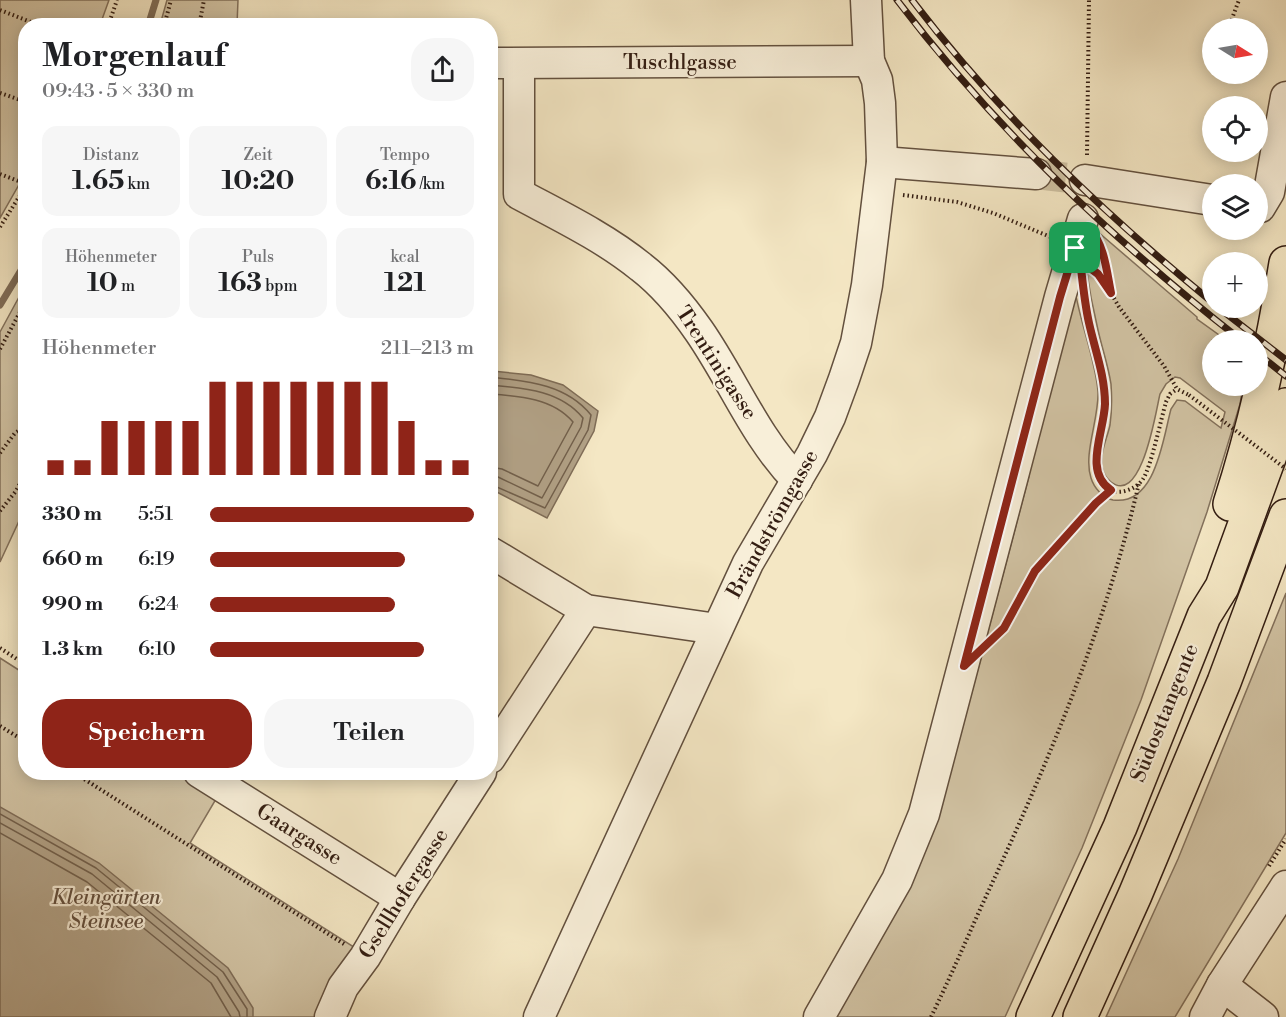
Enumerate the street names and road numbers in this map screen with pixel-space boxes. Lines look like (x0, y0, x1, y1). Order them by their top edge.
street label: Tuschlgasse (623, 50, 737, 76)
street label: Trentinigasse (670, 301, 762, 425)
street label: Brändströmgasse (721, 445, 824, 603)
street label: Südosttangente (1125, 640, 1205, 786)
street label: Gaargasse (251, 799, 347, 871)
street label: Gsellhofergasse (354, 824, 454, 964)

